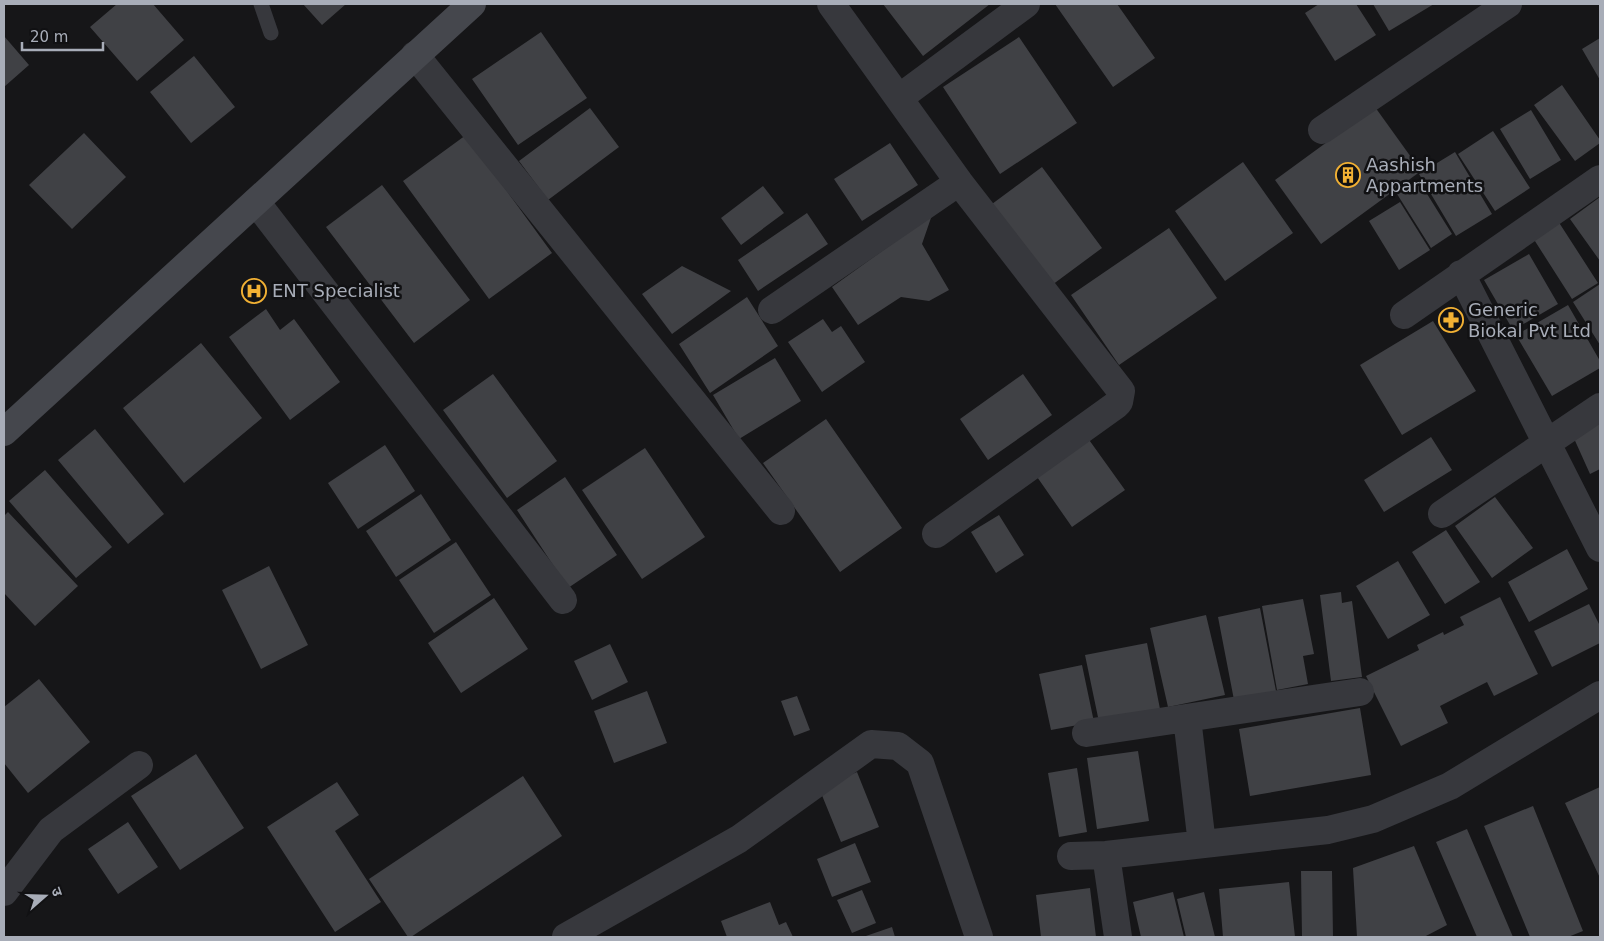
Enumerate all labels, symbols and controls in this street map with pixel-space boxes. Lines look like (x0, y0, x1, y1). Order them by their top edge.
scale bar (22, 20, 104, 52)
text: 20 m (30, 28, 68, 46)
place label: Aashish Appartments (1366, 154, 1483, 196)
building icon: Aashish Appartments (1335, 162, 1361, 188)
hospital icon: ENT Specialist (241, 278, 267, 304)
place label: ENT Specialist (272, 280, 400, 301)
place label: Generic Biokal Pvt Ltd (1468, 299, 1591, 341)
pharmacy icon: Generic Biokal Pvt Ltd (1438, 307, 1464, 333)
north arrow (20, 871, 70, 921)
text: उ (48, 885, 66, 899)

